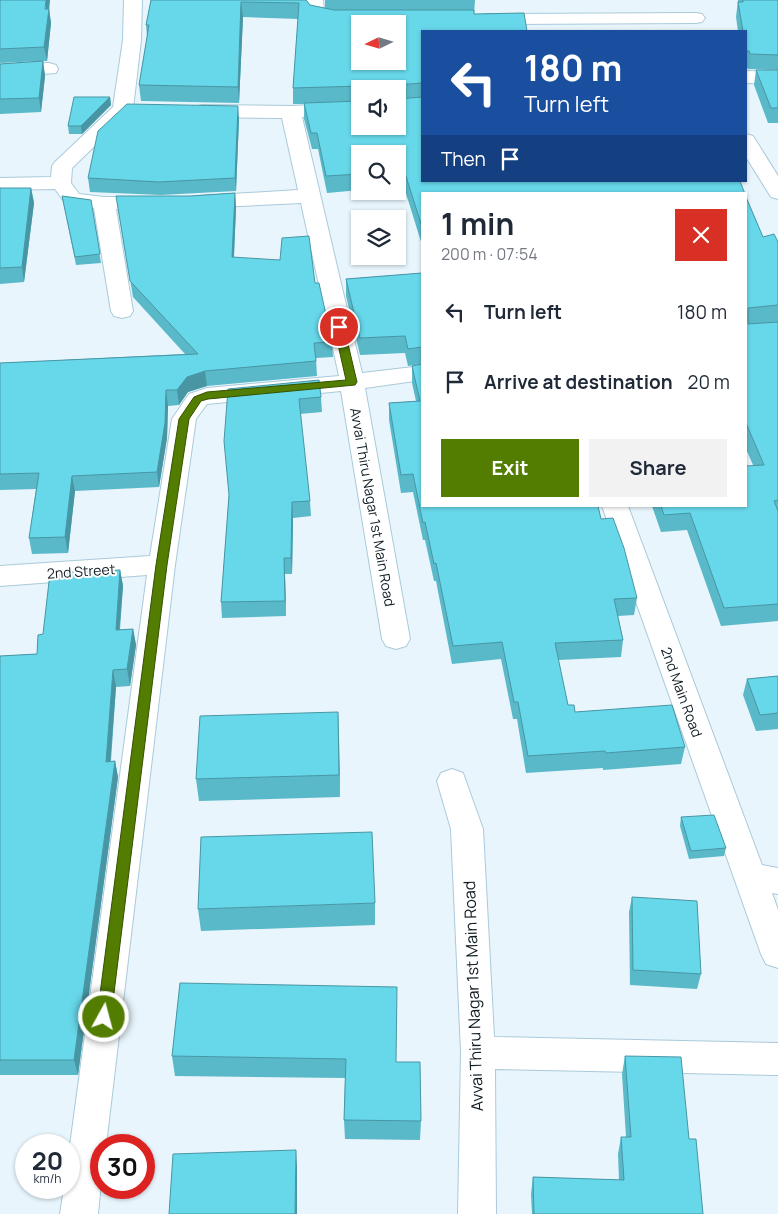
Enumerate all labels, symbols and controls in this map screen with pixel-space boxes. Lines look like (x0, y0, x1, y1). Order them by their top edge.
north arrow (351, 15, 406, 70)
map controls (351, 15, 406, 265)
text: 180 m (524, 44, 622, 92)
icon: left (441, 50, 506, 115)
button: sound (351, 80, 406, 135)
text: Turn left (524, 89, 609, 119)
button: search (351, 145, 406, 200)
icon: arrive (496, 145, 524, 173)
text: Then (441, 146, 486, 172)
text: 1 min (441, 203, 514, 244)
button: close (675, 209, 727, 261)
button: layers (351, 210, 406, 265)
text: 200 m · 07:54 (441, 243, 538, 265)
icon: left (441, 298, 469, 326)
text: Turn left (484, 299, 562, 325)
text: 180 m (677, 299, 727, 325)
pin (318, 306, 360, 348)
icon: arrive (325, 313, 353, 341)
icon: arrive (441, 368, 469, 396)
text: Arrive at destination (484, 369, 673, 395)
text: 20 m (688, 369, 730, 395)
street label: Avvai Thiru Nagar 1st Main Road (346, 406, 400, 608)
button: Exit (441, 439, 579, 497)
button: Share (589, 439, 727, 497)
street label: 2nd Street (46, 559, 116, 583)
street label: 2nd Main Road (657, 644, 707, 740)
street label: Avvai Thiru Nagar 1st Main Road (458, 880, 488, 1112)
position arrow (77, 990, 129, 1042)
speed limit sign: 30 (90, 1134, 155, 1199)
text: 20 (32, 1143, 63, 1178)
text: km/h (34, 1170, 61, 1187)

